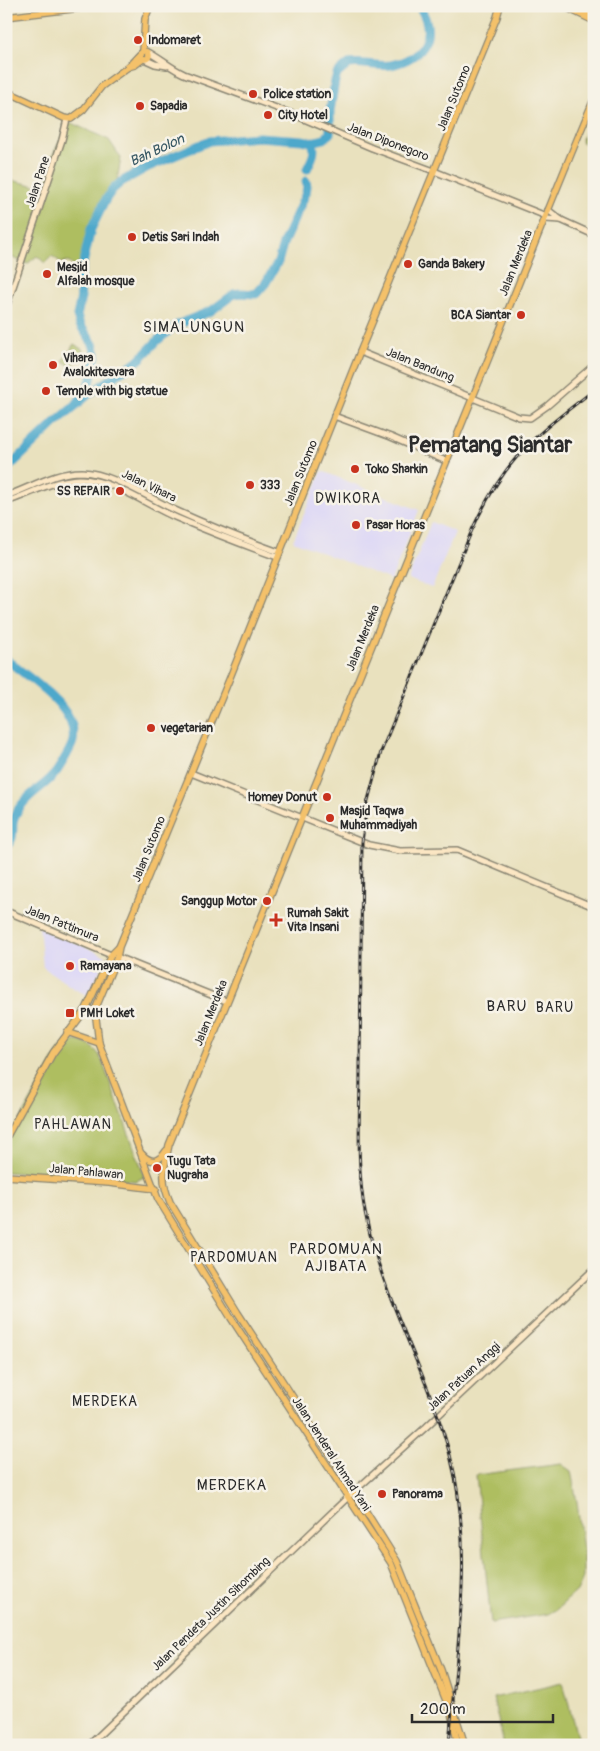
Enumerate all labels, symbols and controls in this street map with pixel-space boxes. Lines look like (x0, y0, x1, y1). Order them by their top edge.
place label: Indomaret (148, 33, 202, 48)
marker: Indomaret (132, 34, 144, 46)
street label: Jalan Sutomo (434, 62, 474, 133)
place label: Police station (263, 87, 331, 102)
marker: Police station (247, 88, 259, 100)
place label: Sapadia (150, 99, 188, 114)
marker: Sapadia (134, 100, 146, 112)
place label: City Hotel (278, 108, 328, 123)
marker: City Hotel (262, 109, 274, 121)
street label: Jalan Diponegoro (345, 120, 431, 165)
water label: Bah Bolon (127, 130, 188, 170)
street label: Jalan Pane (23, 154, 53, 209)
street label: Jalan Merdeka (496, 227, 536, 298)
place label: Detis Sari Indah (142, 230, 220, 245)
marker: Detis Sari Indah (126, 231, 138, 243)
place label: Ganda Bakery (418, 257, 486, 272)
marker: Ganda Bakery (402, 258, 414, 270)
place label: Mesjid Alfalah mosque (57, 260, 135, 289)
marker: Mesjid Alfalah mosque (41, 268, 53, 280)
place label: BCA Siantar (451, 308, 512, 323)
marker: BCA Siantar (515, 309, 527, 321)
district label: SIMALUNGUN (143, 318, 245, 337)
street label: Jalan Bandung (384, 344, 456, 386)
place label: Vihara Avalokitesvara (63, 351, 135, 380)
marker: Vihara Avalokitesvara (47, 359, 59, 371)
place label: Temple with big statue (55, 384, 169, 399)
marker: Temple with big statue (40, 385, 52, 397)
district label: Pematang Siantar (408, 431, 573, 459)
street label: Jalan Sutomo (281, 437, 321, 508)
place label: Toko Sharkin (364, 462, 428, 477)
marker: Toko Sharkin (349, 463, 361, 475)
street label: Jalan Vihara (119, 466, 179, 506)
place label: 333 (260, 478, 280, 493)
marker: 333 (244, 479, 256, 491)
place label: SS REPAIR (57, 484, 110, 499)
marker: SS REPAIR (114, 485, 126, 497)
district label: DWIKORA (315, 490, 381, 507)
place label: Pasar Horas (366, 518, 425, 533)
marker: Pasar Horas (350, 519, 362, 531)
street label: Jalan Merdeka (343, 602, 383, 673)
place label: vegetarian (160, 721, 213, 736)
marker: vegetarian (145, 722, 157, 734)
place label: Homey Donut (248, 790, 318, 805)
marker: Homey Donut (321, 791, 333, 803)
place label: Masjid Taqwa Muhammadiyah (340, 804, 417, 833)
marker: Masjid Taqwa Muhammadiyah (324, 812, 336, 824)
street label: Jalan Sutomo (129, 813, 169, 884)
place label: Sanggup Motor (181, 894, 258, 909)
marker: Sanggup Motor (261, 895, 273, 907)
street label: Jalan Pattimura (23, 902, 101, 946)
place label: Rumah Sakit Vita Insani (287, 906, 350, 935)
marker: Rumah Sakit Vita Insani (269, 913, 283, 927)
place label: Ramayana (80, 959, 132, 974)
marker: Ramayana (64, 960, 76, 972)
street label: Jalan Merdeka (191, 977, 231, 1048)
district label: BARU (487, 997, 527, 1016)
district label: BARU (536, 999, 574, 1016)
place label: PMH Loket (80, 1006, 136, 1021)
marker: PMH Loket (64, 1007, 76, 1019)
district label: PAHLAWAN (34, 1116, 112, 1133)
place label: Tugu Tata Nugraha (166, 1154, 216, 1183)
street label: Jalan Pahlawan (48, 1161, 124, 1183)
marker: Tugu Tata Nugraha (151, 1162, 163, 1174)
district label: PARDOMUAN AJIBATA (289, 1240, 383, 1276)
district label: PARDOMUAN (190, 1249, 278, 1266)
street label: Jalan Patuan Anggi (424, 1339, 504, 1415)
district label: MERDEKA (72, 1393, 138, 1410)
street label: Jalan Jenderal Ahmad Yani (288, 1394, 374, 1514)
district label: MERDEKA (197, 1476, 267, 1495)
place label: Panorama (392, 1487, 443, 1502)
marker: Panorama (376, 1488, 388, 1500)
street label: Jalan Pendeta Justin Sihombing (149, 1554, 273, 1674)
scale bar (412, 1691, 554, 1723)
text: 200 m (420, 1700, 465, 1719)

